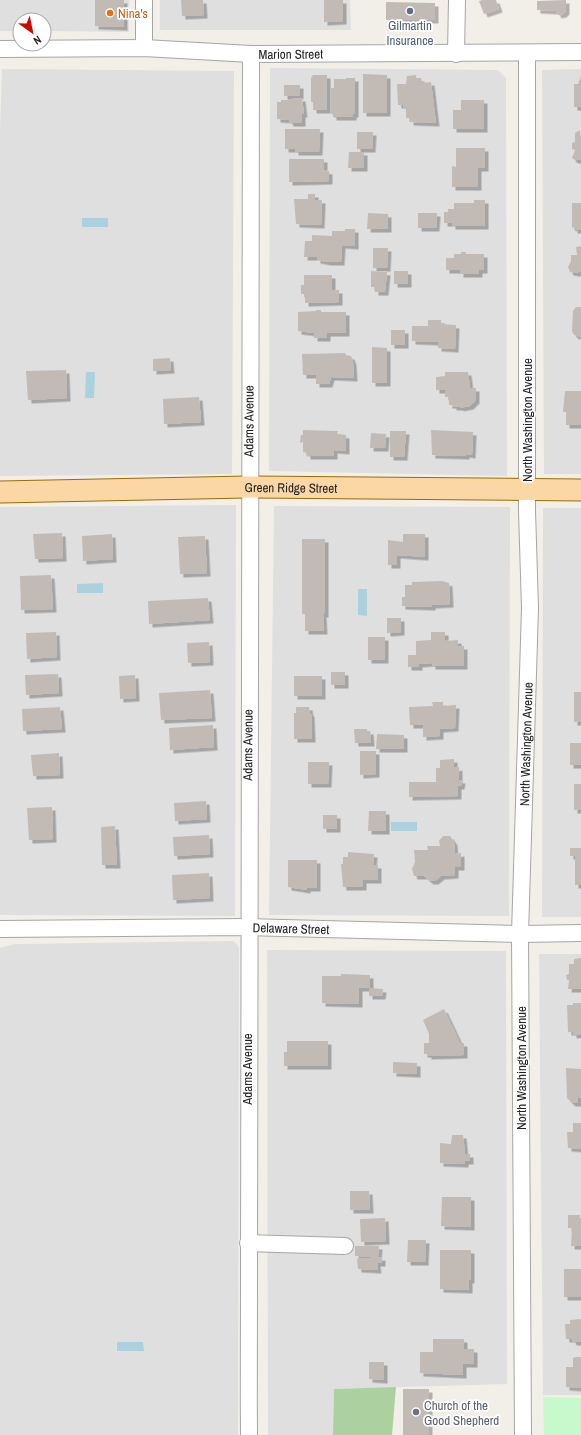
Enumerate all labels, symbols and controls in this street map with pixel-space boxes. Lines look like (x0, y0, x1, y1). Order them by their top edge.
place label: Nina's (118, 5, 148, 22)
marker: Gilmartin Insurance (405, 6, 415, 16)
marker: Nina's (105, 8, 115, 18)
north arrow (12, 12, 52, 52)
place label: Gilmartin Insurance (387, 17, 433, 49)
text: N (31, 33, 44, 48)
street label: Marion Street (258, 46, 323, 63)
street label: North Washington Avenue (519, 358, 536, 482)
street label: Adams Avenue (240, 385, 258, 458)
street label: Green Ridge Street (245, 479, 337, 497)
street label: North Washington Avenue (516, 682, 537, 806)
street label: Adams Avenue (239, 709, 256, 782)
street label: Delaware Street (252, 919, 329, 938)
street label: North Washington Avenue (513, 1006, 530, 1130)
street label: Adams Avenue (239, 1033, 256, 1106)
place label: Church of the Good Shepherd (424, 1397, 499, 1429)
marker: Church of the Good Shepherd (411, 1407, 421, 1417)

